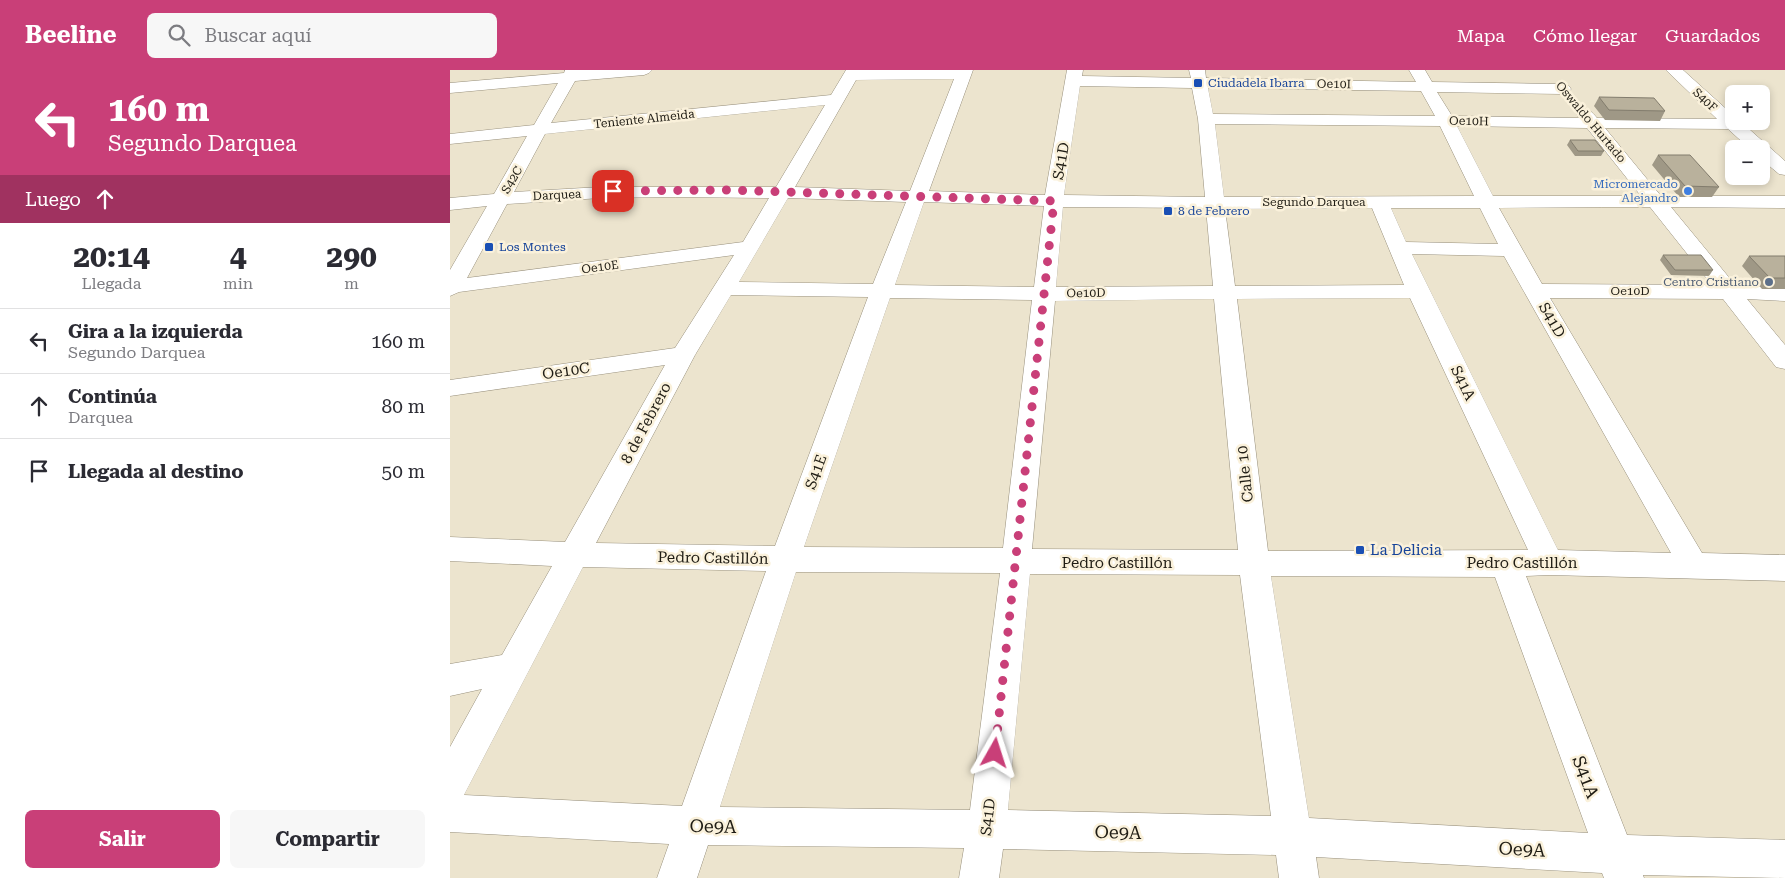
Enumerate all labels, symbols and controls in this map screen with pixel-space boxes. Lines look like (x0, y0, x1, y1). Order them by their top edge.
search box (147, 13, 497, 58)
text: Beeline (25, 21, 117, 49)
icon: search (165, 21, 193, 49)
text: Buscar aquí (205, 24, 312, 47)
text: Mapa (1457, 25, 1505, 46)
text: Cómo llegar (1533, 25, 1637, 46)
text: Guardados (1665, 25, 1760, 46)
place label: Ciudadela Ibarra (1208, 76, 1305, 90)
marker: Ciudadela Ibarra (1192, 77, 1204, 89)
street label: Oe10I (1317, 77, 1351, 91)
street label: Oswaldo Hurtado (1553, 79, 1629, 165)
street label: S40F (1690, 85, 1720, 115)
map controls (1725, 85, 1770, 185)
button: + (1725, 85, 1770, 130)
text: 160 m (108, 89, 209, 130)
icon: left (25, 90, 90, 155)
street label: Teniente Almeida (593, 107, 696, 131)
street label: Oe10H (1449, 114, 1489, 128)
text: Segundo Darquea (108, 131, 297, 156)
button: − (1725, 140, 1770, 185)
street label: S41D (1049, 141, 1073, 181)
street label: S42C (499, 163, 526, 196)
pin (592, 170, 634, 212)
icon: arrive (599, 177, 627, 205)
place label: Micromercado Alejandro (1593, 177, 1678, 205)
icon: ahead (91, 185, 119, 213)
marker: Micromercado Alejandro (1682, 185, 1694, 197)
street label: Darquea (532, 187, 582, 203)
text: Luego (25, 188, 81, 211)
street label: Segundo Darquea (1262, 195, 1366, 209)
place label: 8 de Febrero (1178, 204, 1250, 218)
marker: 8 de Febrero (1162, 205, 1174, 217)
text: 20:14 (73, 239, 150, 274)
text: 4 (230, 239, 246, 274)
text: 290 (326, 239, 377, 274)
place label: Los Montes (499, 240, 566, 254)
marker: Los Montes (483, 241, 495, 253)
street label: Oe10E (581, 257, 619, 277)
text: Llegada (82, 274, 141, 293)
text: min (223, 274, 253, 293)
text: m (344, 274, 359, 293)
place label: Centro Cristiano (1663, 275, 1759, 289)
marker: Centro Cristiano (1763, 276, 1775, 288)
street label: Oe10D (1611, 284, 1649, 298)
street label: Oe10D (1066, 286, 1106, 300)
street label: S41D (1535, 299, 1569, 341)
text: Gira a la izquierda (68, 320, 243, 343)
icon: left (25, 327, 53, 355)
text: 160 m (371, 330, 425, 353)
text: Segundo Darquea (68, 343, 205, 362)
street label: Oe10C (541, 359, 591, 383)
street label: S41A (1447, 363, 1479, 404)
street label: 8 de Febrero (617, 379, 675, 467)
text: Continúa (68, 385, 157, 408)
icon: ahead (25, 392, 53, 420)
text: 80 m (382, 395, 425, 418)
text: Darquea (68, 408, 133, 427)
street label: Calle 10 (1233, 445, 1257, 503)
street label: S41E (801, 452, 831, 492)
icon: arrive (25, 457, 53, 485)
text: Llegada al destino (68, 460, 244, 483)
text: 50 m (382, 460, 425, 483)
place label: La Delicia (1370, 541, 1442, 559)
marker: La Delicia (1354, 544, 1366, 556)
street label: Pedro Castillón (657, 548, 769, 568)
street label: Pedro Castillón (1062, 554, 1173, 572)
street label: Pedro Castillón (1467, 554, 1578, 572)
position arrow (968, 726, 1020, 778)
street label: S41A (1568, 753, 1604, 802)
street label: S41D (977, 797, 999, 837)
button: Salir (25, 810, 220, 868)
button: Compartir (230, 810, 425, 868)
street label: Oe9A (689, 815, 737, 837)
street label: Oe9A (1094, 821, 1142, 843)
street label: Oe9A (1498, 837, 1546, 861)

